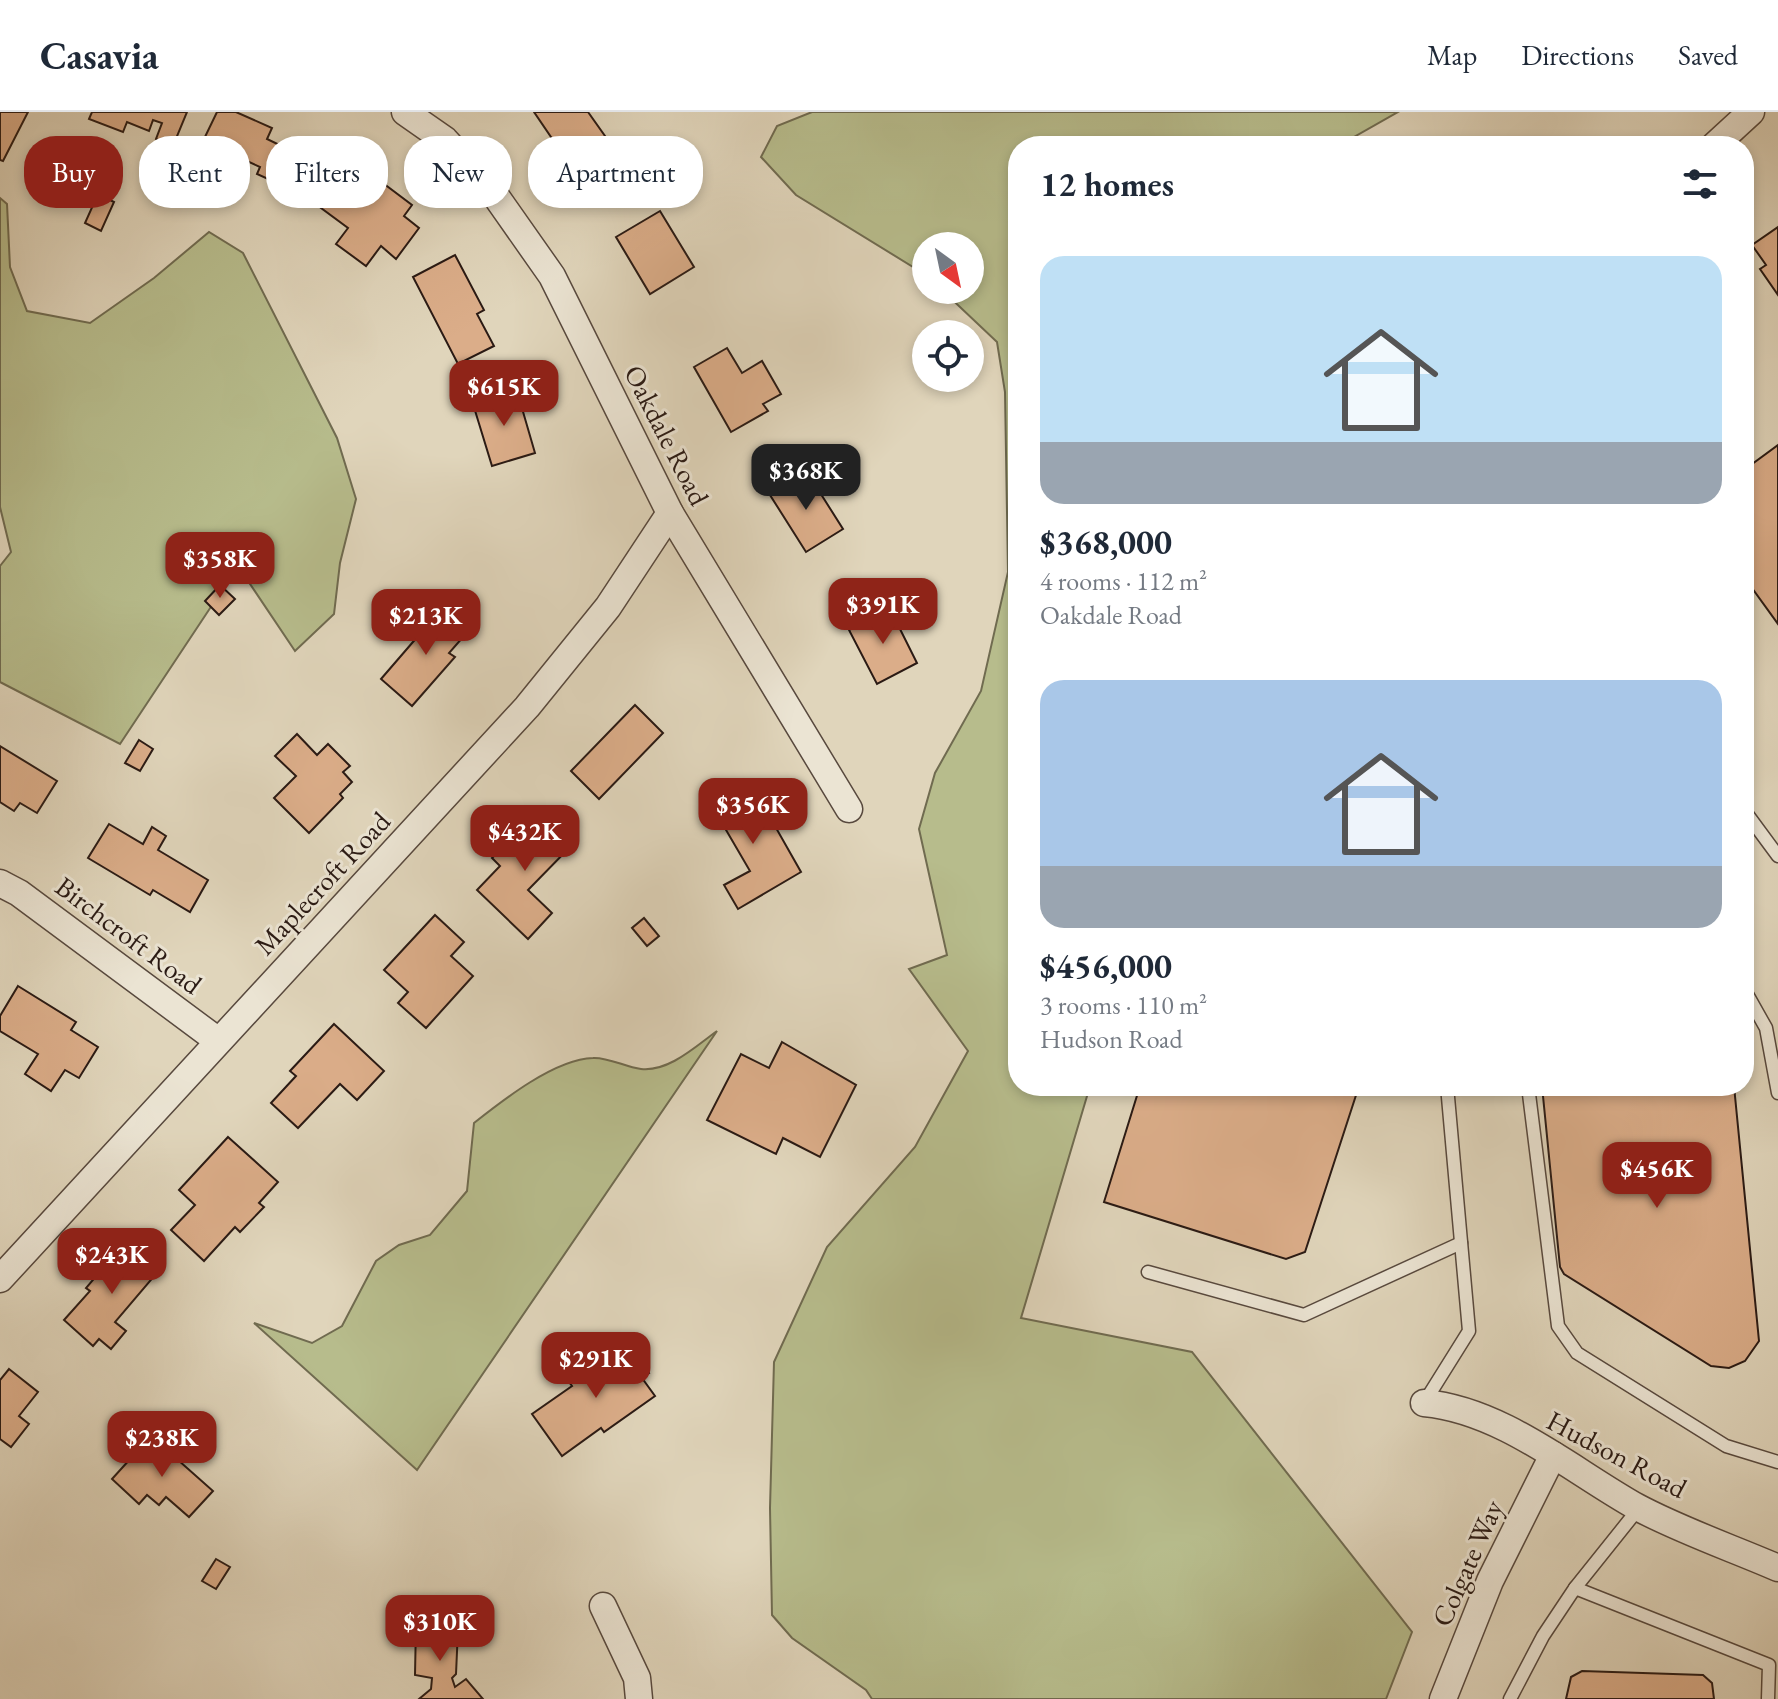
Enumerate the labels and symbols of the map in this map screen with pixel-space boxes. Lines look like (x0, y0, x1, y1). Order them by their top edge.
north arrow (912, 232, 984, 304)
street label: Oakdale Road (616, 359, 718, 512)
pin: $615K (448, 360, 560, 428)
pin: $368K (750, 444, 862, 512)
pin: $358K (164, 532, 276, 600)
pin: $391K (827, 578, 939, 646)
pin: $213K (370, 589, 482, 657)
pin: $356K (697, 778, 809, 846)
street label: Maplecroft Road (246, 803, 398, 962)
pin: $432K (469, 805, 581, 873)
street label: Birchcroft Road (48, 868, 210, 1002)
pin: $456K (1601, 1142, 1713, 1210)
pin: $243K (56, 1228, 168, 1296)
pin: $291K (540, 1332, 652, 1400)
street label: Hudson Road (1541, 1402, 1694, 1506)
pin: $238K (106, 1411, 218, 1479)
street label: Colgate Way (1423, 1493, 1511, 1632)
pin: $310K (384, 1595, 496, 1663)

